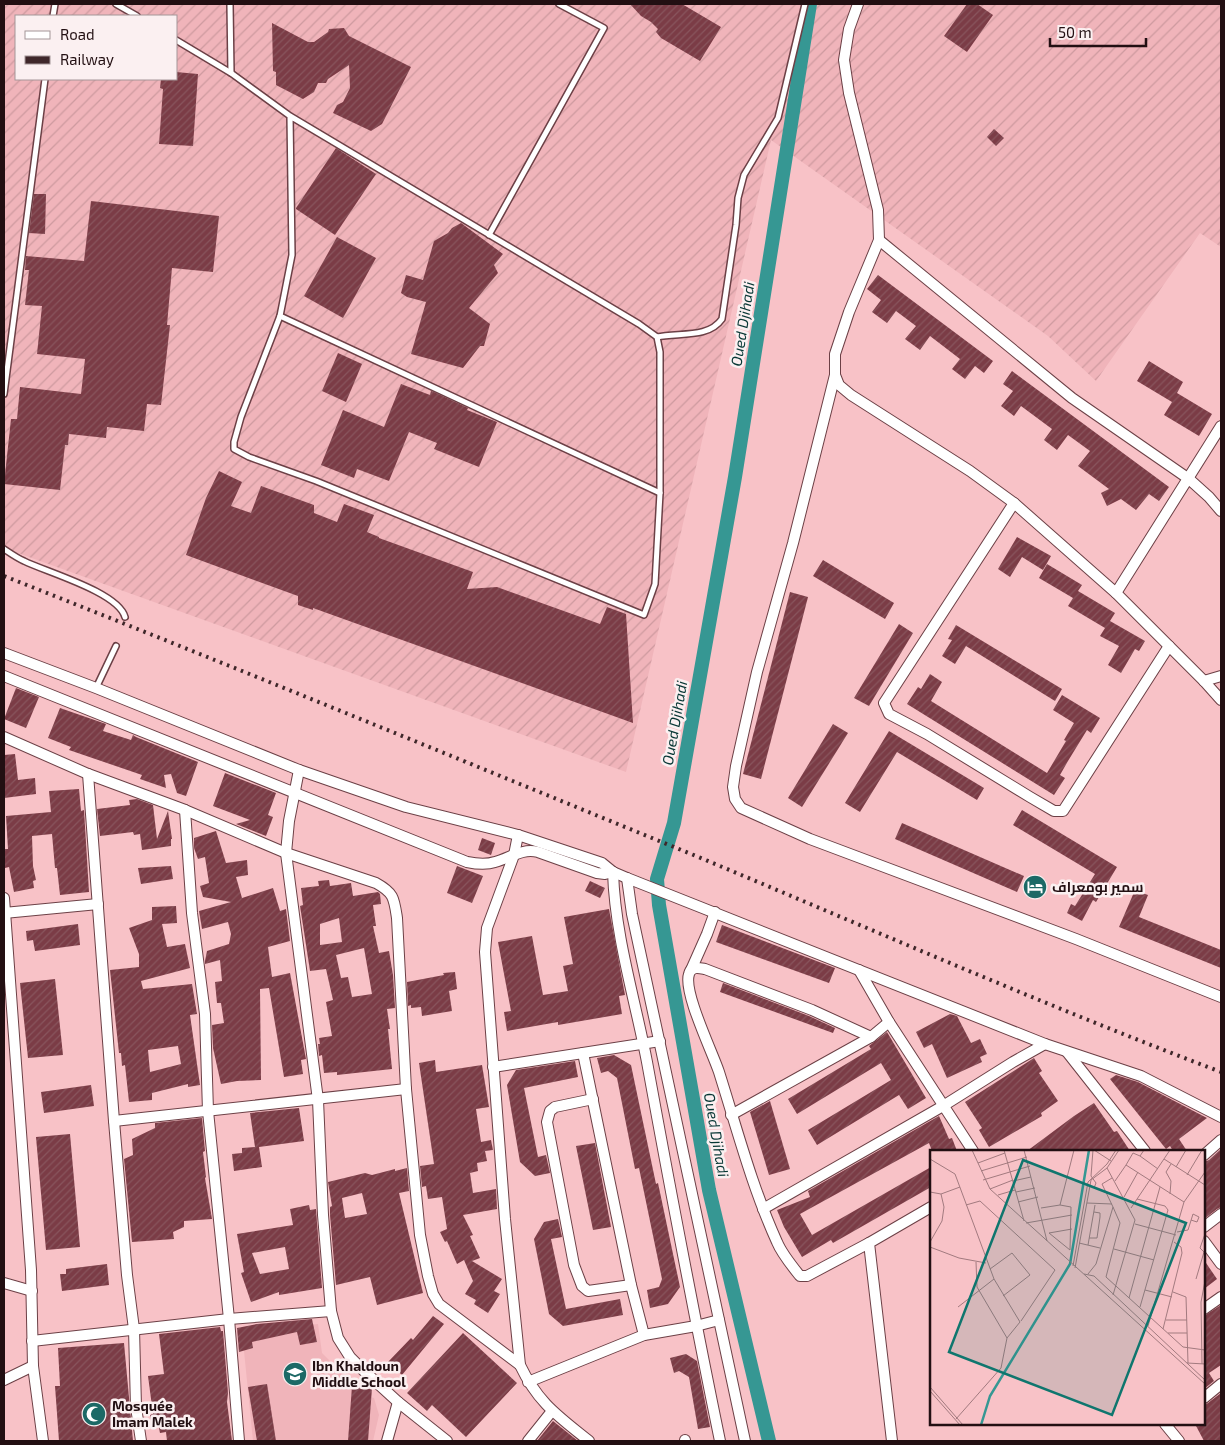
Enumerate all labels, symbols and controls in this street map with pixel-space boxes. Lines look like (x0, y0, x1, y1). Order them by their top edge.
legend (15, 15, 178, 80)
scale bar (1050, 15, 1146, 47)
text: 50 m (1058, 23, 1092, 41)
text: Road (60, 25, 95, 43)
text: Railway (60, 50, 114, 68)
water label: Oued Djihadi (726, 280, 759, 368)
water label: Oued Djihadi (658, 679, 691, 767)
hotel icon: سمير بومعراف (1022, 874, 1048, 900)
place label: سمير بومعراف (1052, 878, 1143, 896)
water label: Oued Djihadi (700, 1091, 733, 1179)
inset map (930, 1150, 1205, 1425)
place label: Ibn Khaldoun Middle School (312, 1357, 406, 1390)
school or university icon: Ibn Khaldoun Middle School (282, 1361, 308, 1387)
place label: Mosquée Imam Malek (112, 1397, 193, 1430)
mosque icon: Mosquée Imam Malek (81, 1401, 107, 1427)

